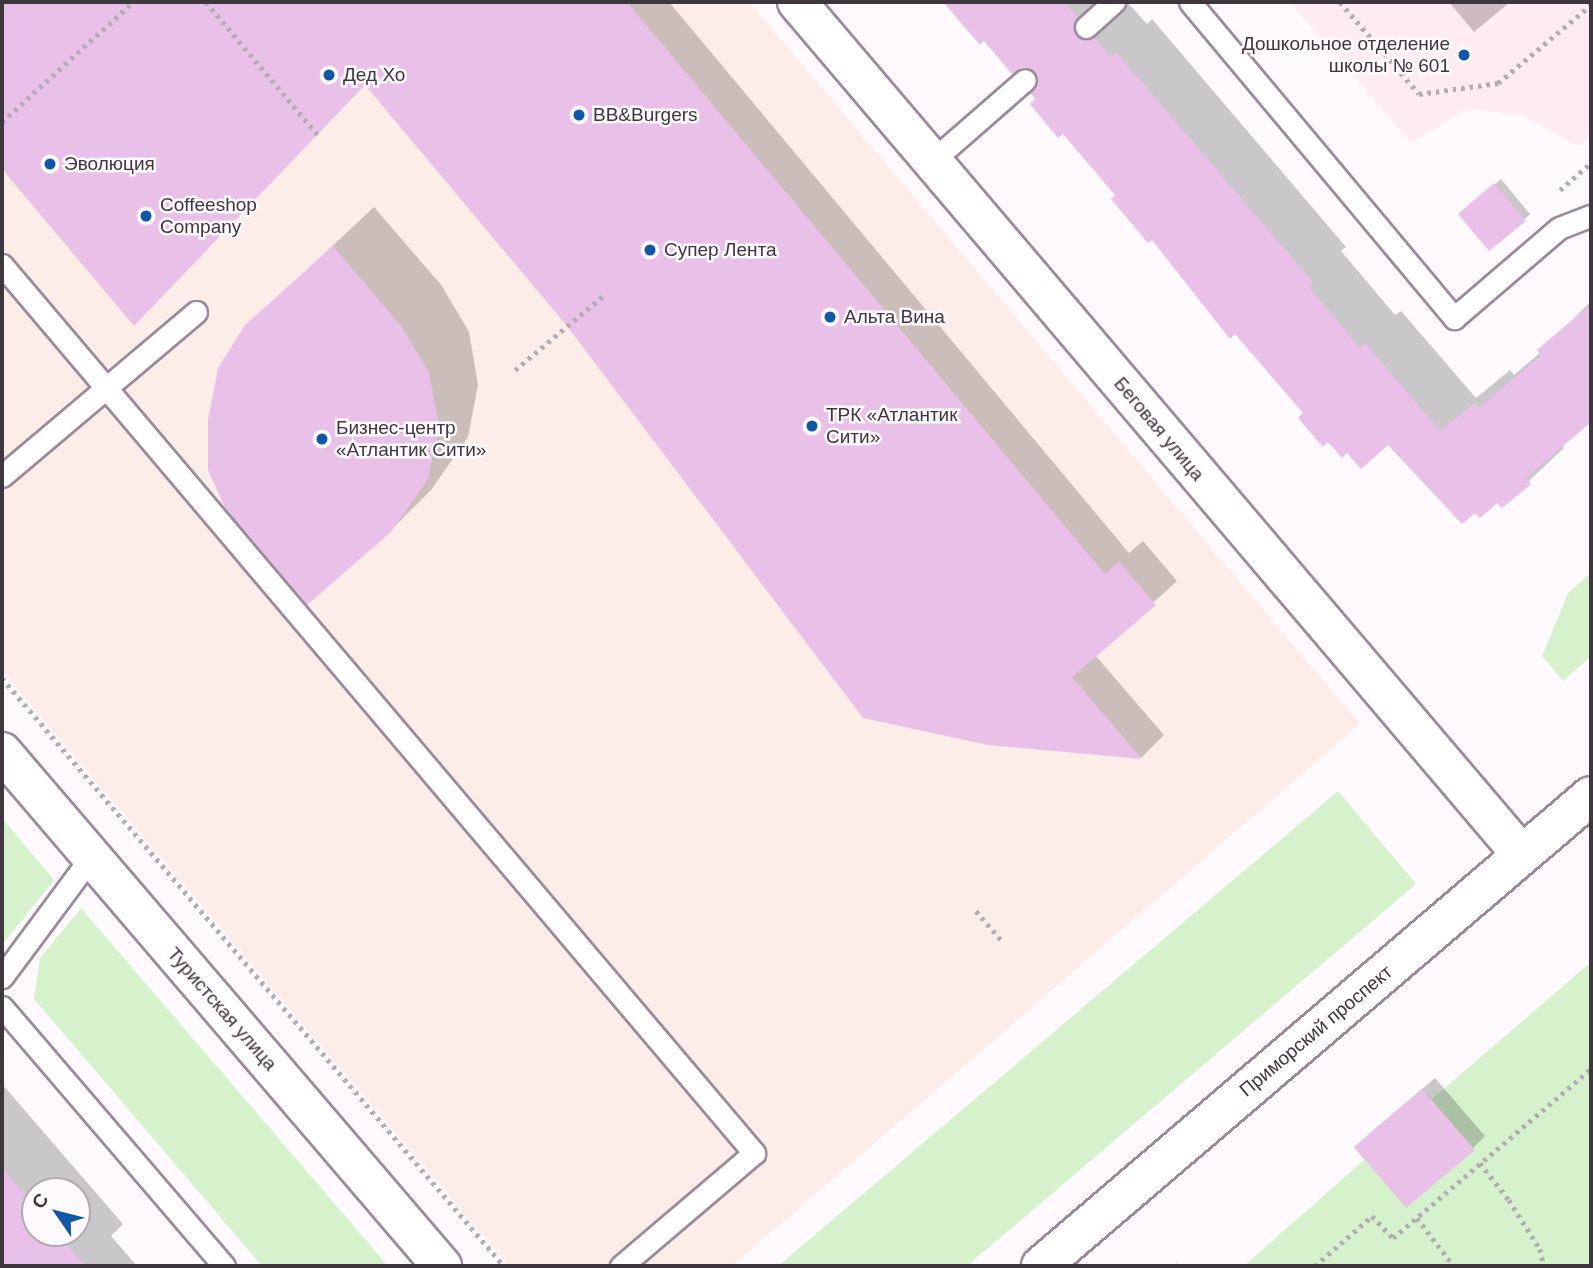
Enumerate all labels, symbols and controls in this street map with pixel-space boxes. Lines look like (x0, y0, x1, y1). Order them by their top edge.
place label: Дошкольное отделение школы № 601 (1242, 33, 1450, 77)
marker: Дошкольное отделение школы № 601 (1456, 47, 1472, 63)
place label: Дед Хо (343, 64, 405, 86)
marker: Дед Хо (321, 67, 337, 83)
place label: BB&Burgers (593, 104, 698, 126)
marker: BB&Burgers (571, 107, 587, 123)
place label: Эволюция (64, 153, 155, 175)
marker: Эволюция (42, 156, 58, 172)
place label: Coffeeshop Company (160, 194, 257, 238)
marker: Coffeeshop Company (138, 208, 154, 224)
place label: Супер Лента (664, 239, 777, 261)
marker: Супер Лента (642, 242, 658, 258)
place label: Альта Вина (844, 306, 945, 328)
marker: Альта Вина (822, 309, 838, 325)
street label: Беговая улица (1109, 373, 1209, 485)
place label: ТРК «Атлантик Сити» (826, 404, 958, 448)
place label: Бизнес-центр «Атлантик Сити» (336, 417, 486, 461)
marker: ТРК «Атлантик Сити» (804, 418, 820, 434)
marker: Бизнес-центр «Атлантик Сити» (314, 431, 330, 447)
street label: Туристская улица (162, 943, 282, 1075)
street label: Приморский проспект (1235, 960, 1397, 1102)
north arrow (21, 1177, 91, 1247)
text: С (27, 1189, 53, 1212)

